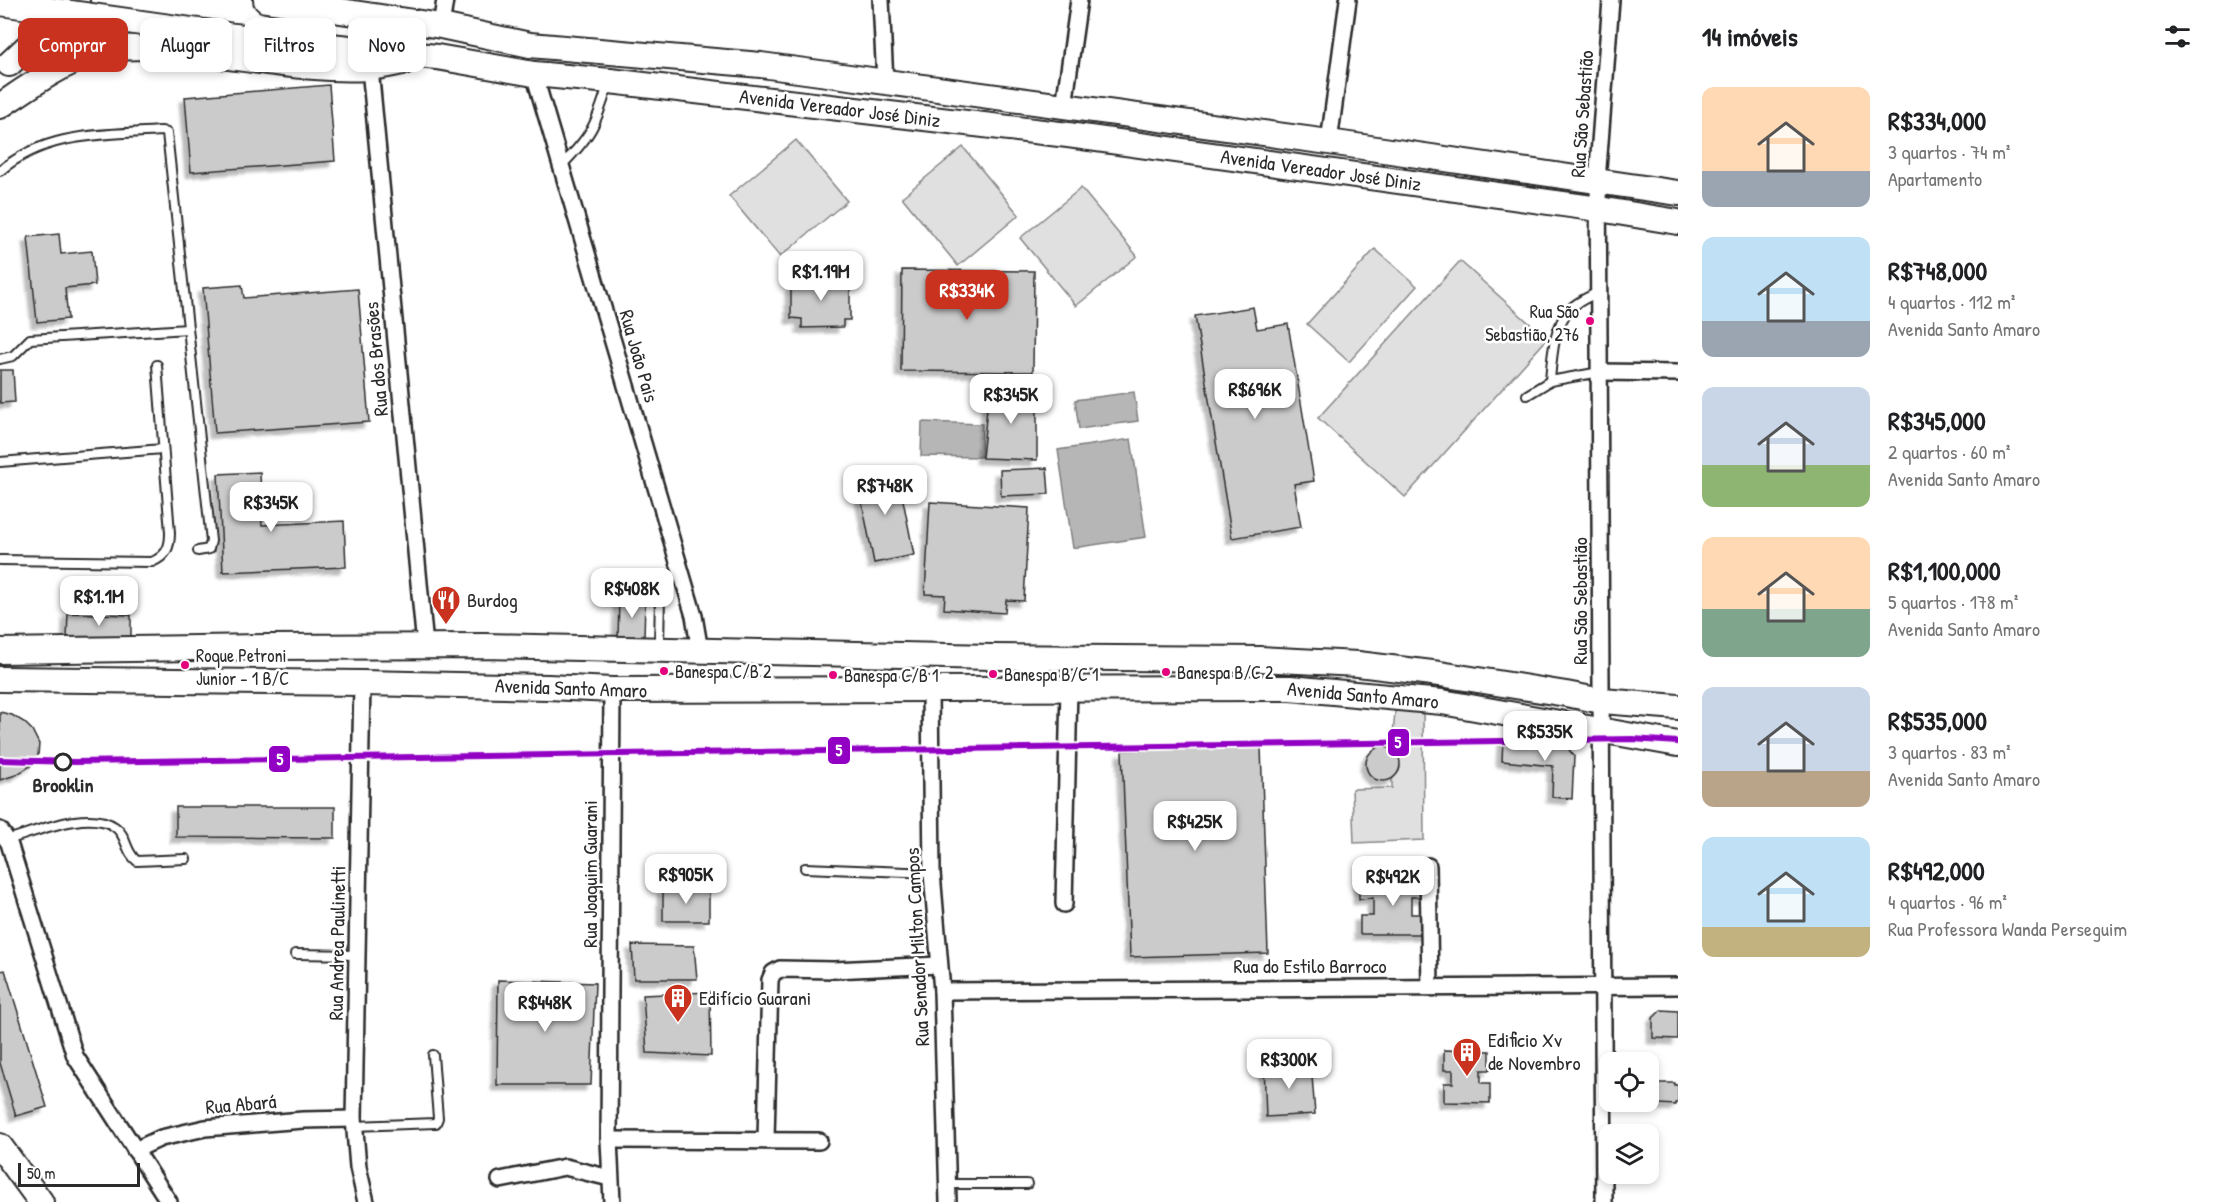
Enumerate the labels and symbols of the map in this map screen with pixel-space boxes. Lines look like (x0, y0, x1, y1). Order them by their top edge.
street label: Rua São Sebastião (1564, 49, 1599, 178)
street label: Avenida Vereador José Diniz (738, 82, 942, 133)
street label: Avenida Vereador José Diniz (1219, 142, 1423, 197)
pin: R$1.19M (766, 251, 876, 302)
pin: R$334K (918, 270, 1016, 321)
place label: Rua São Sebastião, 276 (1485, 299, 1579, 347)
street label: Rua dos Brasões (357, 300, 394, 417)
street label: Rua João Pais (613, 306, 666, 406)
marker: Rua São Sebastião, 276 (1584, 315, 1596, 327)
pin: R$696K (1206, 369, 1304, 420)
pin: R$345K (962, 374, 1060, 425)
pin: R$748K (836, 465, 934, 516)
pin: R$345K (222, 482, 320, 533)
street label: Rua São Sebastião (1566, 537, 1593, 665)
pin: R$408K (583, 568, 681, 619)
pin: R$1.1M (50, 576, 148, 627)
restaurant icon: Burdog (430, 584, 462, 626)
place label: Burdog (467, 586, 518, 613)
place label: Roque Petroni Junior - 1 B/C (196, 643, 289, 691)
marker: Roque Petroni Junior - 1 B/C (179, 659, 191, 671)
place label: Banespa C/B 2 (675, 659, 772, 684)
place label: Banespa B/C 2 (1177, 660, 1274, 685)
place label: Banespa B/C 1 (1004, 662, 1099, 687)
place label: Banespa C/B 1 (844, 663, 939, 688)
marker: Banespa C/B 2 (658, 665, 670, 677)
marker: Banespa B/C 2 (1160, 666, 1172, 678)
marker: Banespa B/C 1 (987, 668, 999, 680)
marker: Banespa C/B 1 (827, 669, 839, 681)
street label: Avenida Santo Amaro (495, 671, 647, 704)
street label: Avenida Santo Amaro (1286, 674, 1440, 715)
pin: R$535K (1496, 711, 1594, 762)
line badge: 5 (1387, 728, 1410, 757)
text: 5 (1395, 731, 1402, 753)
line badge: 5 (827, 736, 851, 765)
text: 5 (836, 739, 843, 761)
line badge: 5 (268, 745, 291, 773)
text: 5 (277, 748, 284, 770)
marker: Brooklin (54, 753, 72, 771)
place label: Brooklin (32, 771, 94, 798)
street label: Rua Joaquim Guarani (576, 800, 603, 948)
pin: R$425K (1146, 801, 1244, 852)
street label: Rua Senador Milton Campos (898, 847, 935, 1047)
pin: R$905K (637, 854, 735, 905)
pin: R$492K (1344, 856, 1442, 907)
street label: Rua Andrea Paulinetti (322, 865, 351, 1021)
street label: Rua do Estilo Barroco (1233, 952, 1387, 979)
pin: R$448K (496, 982, 594, 1033)
building icon: Edifício Guarani (662, 982, 694, 1024)
place label: Edifício Guarani (699, 984, 811, 1011)
place label: Edificio Xv de Novembro (1488, 1026, 1581, 1076)
building icon: Edificio Xv de Novembro (1451, 1036, 1483, 1078)
pin: R$300K (1240, 1039, 1338, 1090)
street label: Rua Abará (204, 1087, 278, 1120)
scale bar (18, 1160, 140, 1188)

